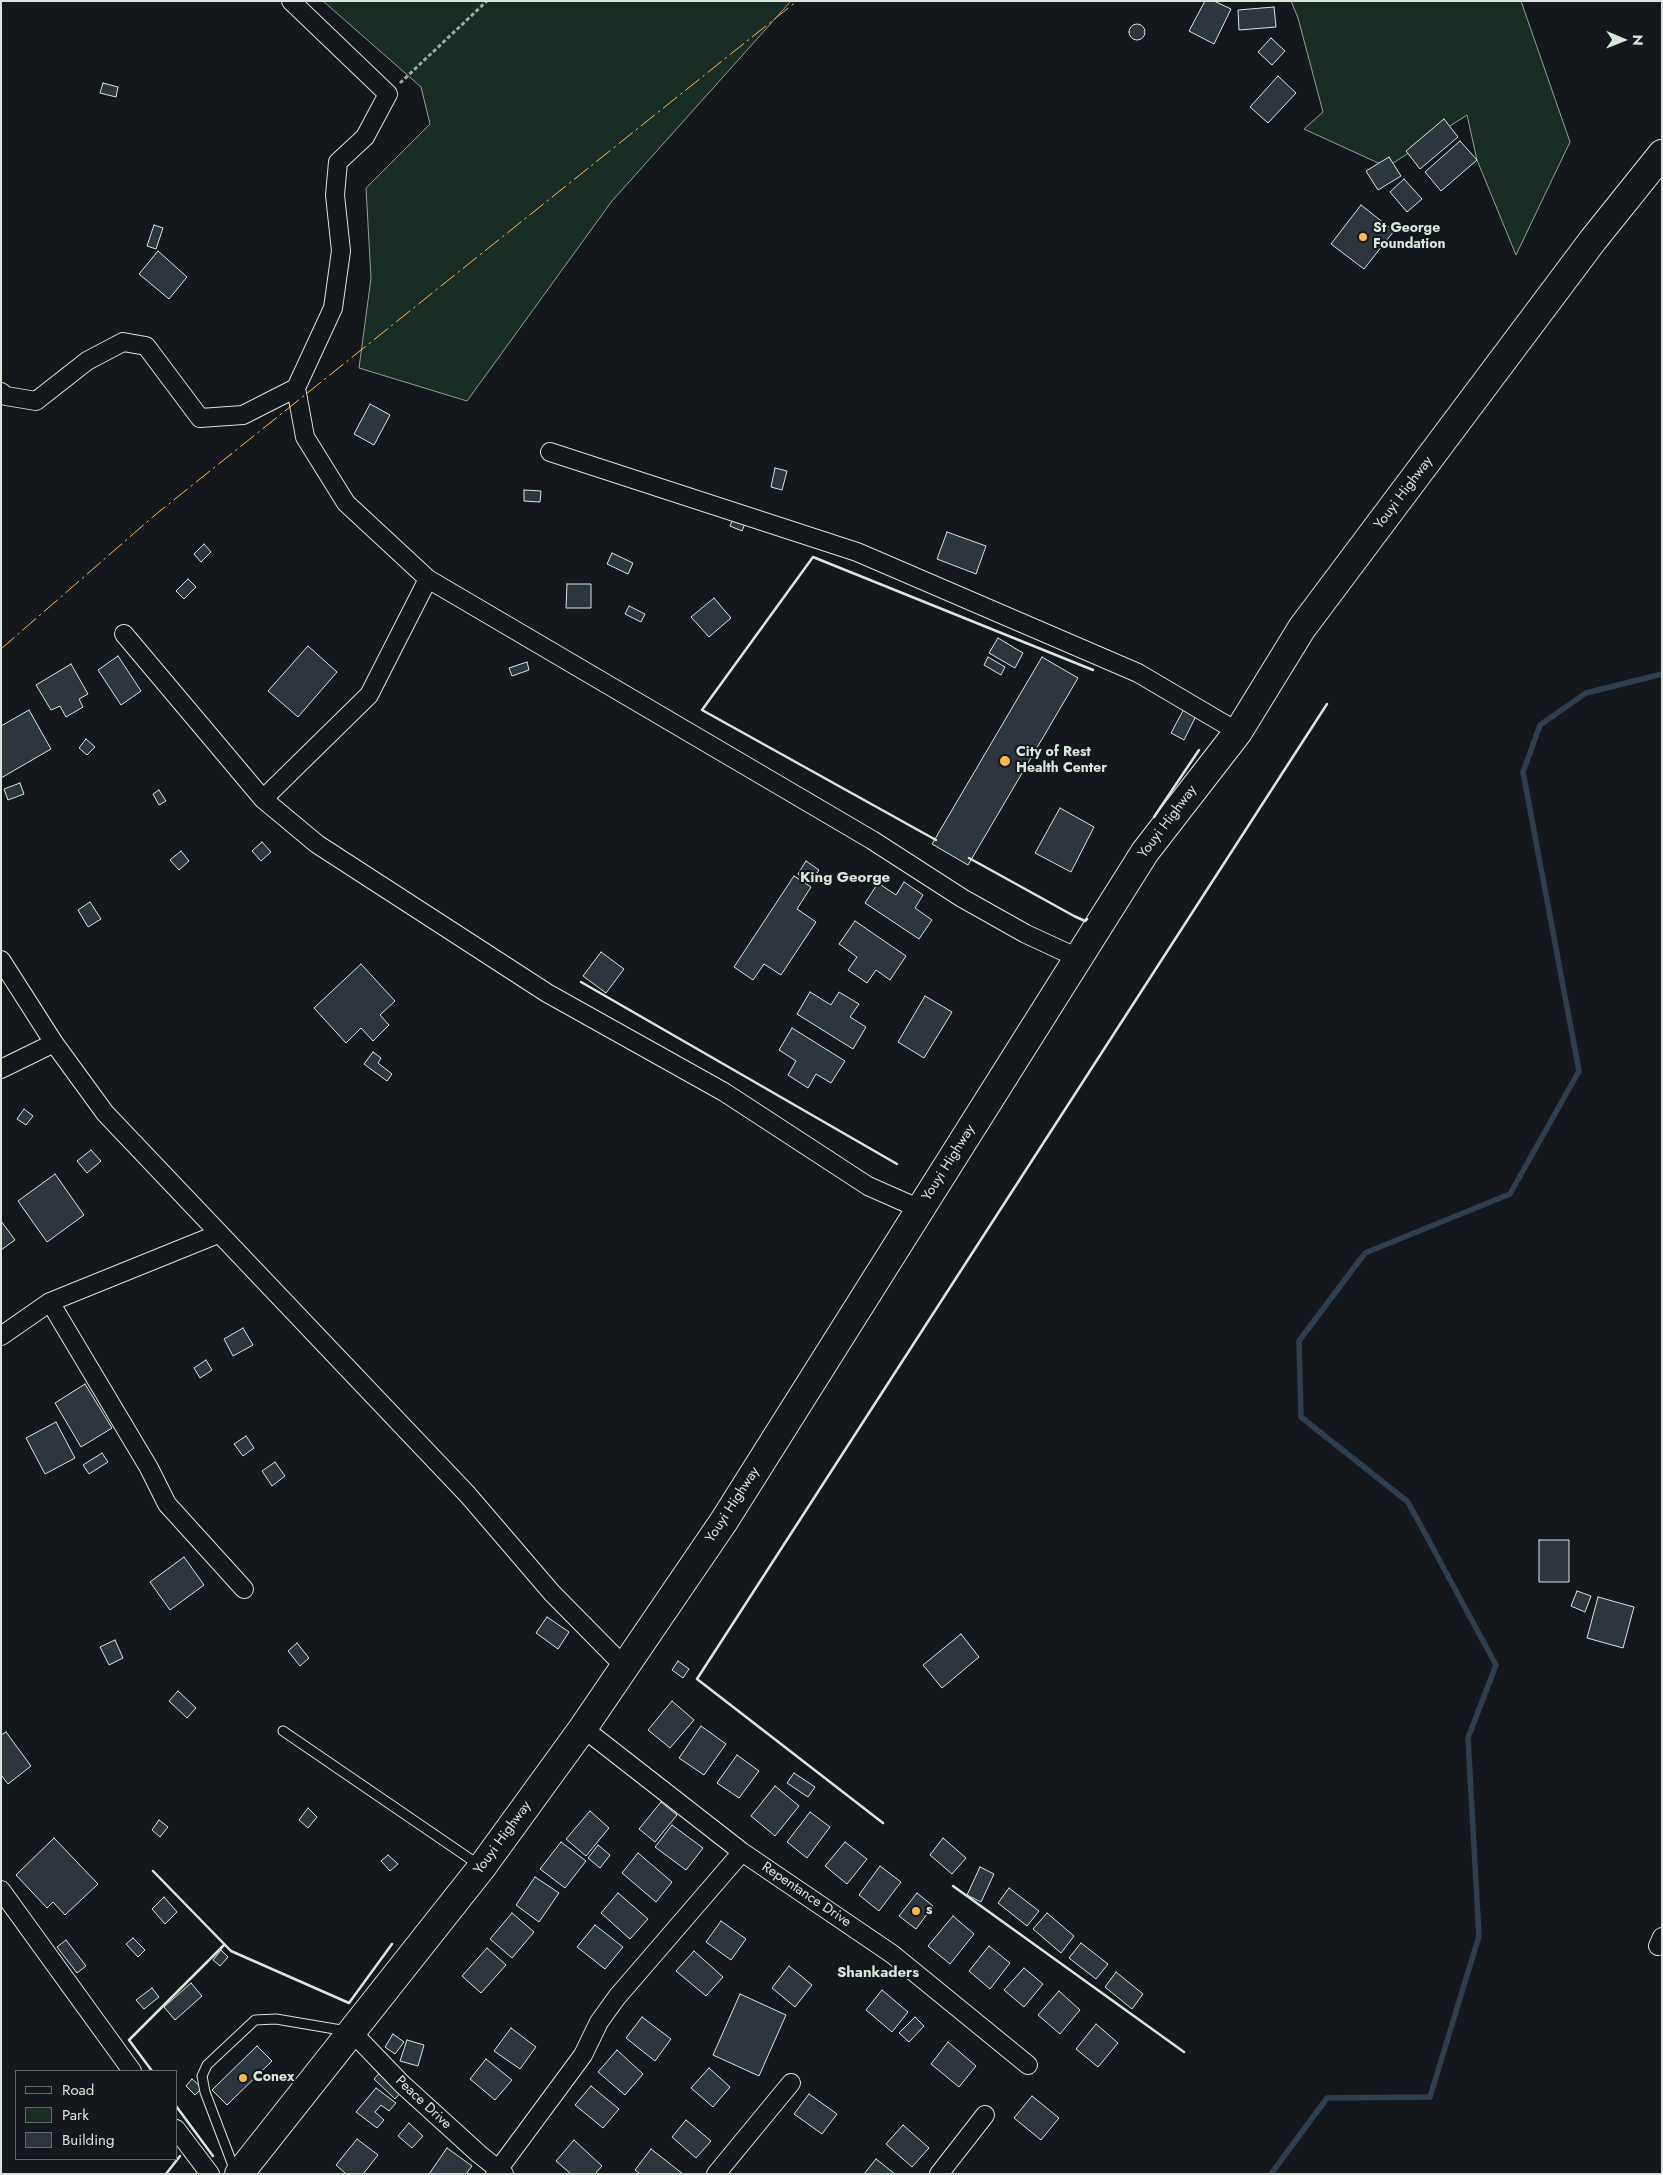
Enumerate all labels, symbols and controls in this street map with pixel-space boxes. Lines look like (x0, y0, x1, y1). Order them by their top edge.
north arrow (1598, 15, 1648, 65)
text: N (1628, 35, 1648, 46)
place label: St George Foundation (1373, 221, 1445, 253)
marker: St George Foundation (1357, 231, 1369, 243)
street label: Youyi Highway (1371, 453, 1437, 533)
place label: City of Rest Health Center (1016, 745, 1107, 778)
marker: City of Rest Health Center (998, 754, 1012, 768)
street label: Youyi Highway (1135, 782, 1201, 862)
district label: King George (800, 869, 890, 887)
street label: Youyi Highway (919, 1122, 979, 1204)
street label: Youyi Highway (702, 1464, 764, 1546)
street label: Youyi Highway (471, 1798, 535, 1878)
street label: Repentance Drive (758, 1859, 854, 1931)
place label: s (926, 1903, 932, 1919)
marker: s (910, 1905, 922, 1917)
district label: Shankaders (837, 1964, 919, 1982)
legend (15, 2070, 178, 2160)
place label: Conex (253, 2070, 294, 2086)
marker: Conex (237, 2072, 249, 2084)
street label: Peace Drive (392, 2073, 454, 2133)
text: Road (62, 2079, 94, 2101)
text: Park (62, 2104, 89, 2126)
text: Building (62, 2129, 114, 2151)

